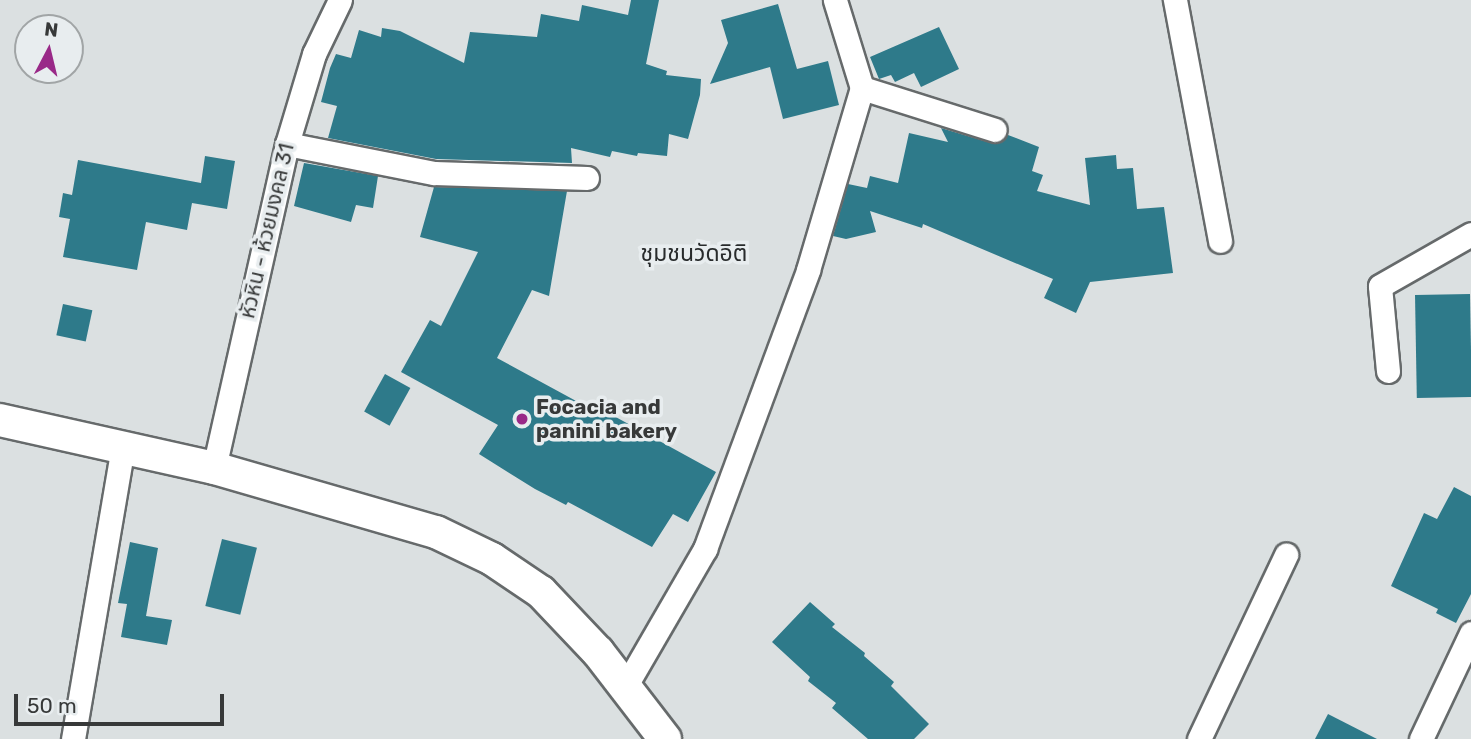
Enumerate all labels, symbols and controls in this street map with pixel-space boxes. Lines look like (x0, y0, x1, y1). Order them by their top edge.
north arrow (14, 14, 84, 84)
text: N (43, 17, 60, 42)
street label: หัวหิน - ห้วยมงคล 31 (235, 141, 299, 321)
district label: ชุมชนวัดอิติ (641, 239, 747, 267)
place label: Focacia and panini bakery (536, 394, 677, 444)
marker: Focacia and panini bakery (514, 411, 530, 427)
scale bar (18, 680, 228, 724)
text: 50 m (27, 693, 77, 718)

